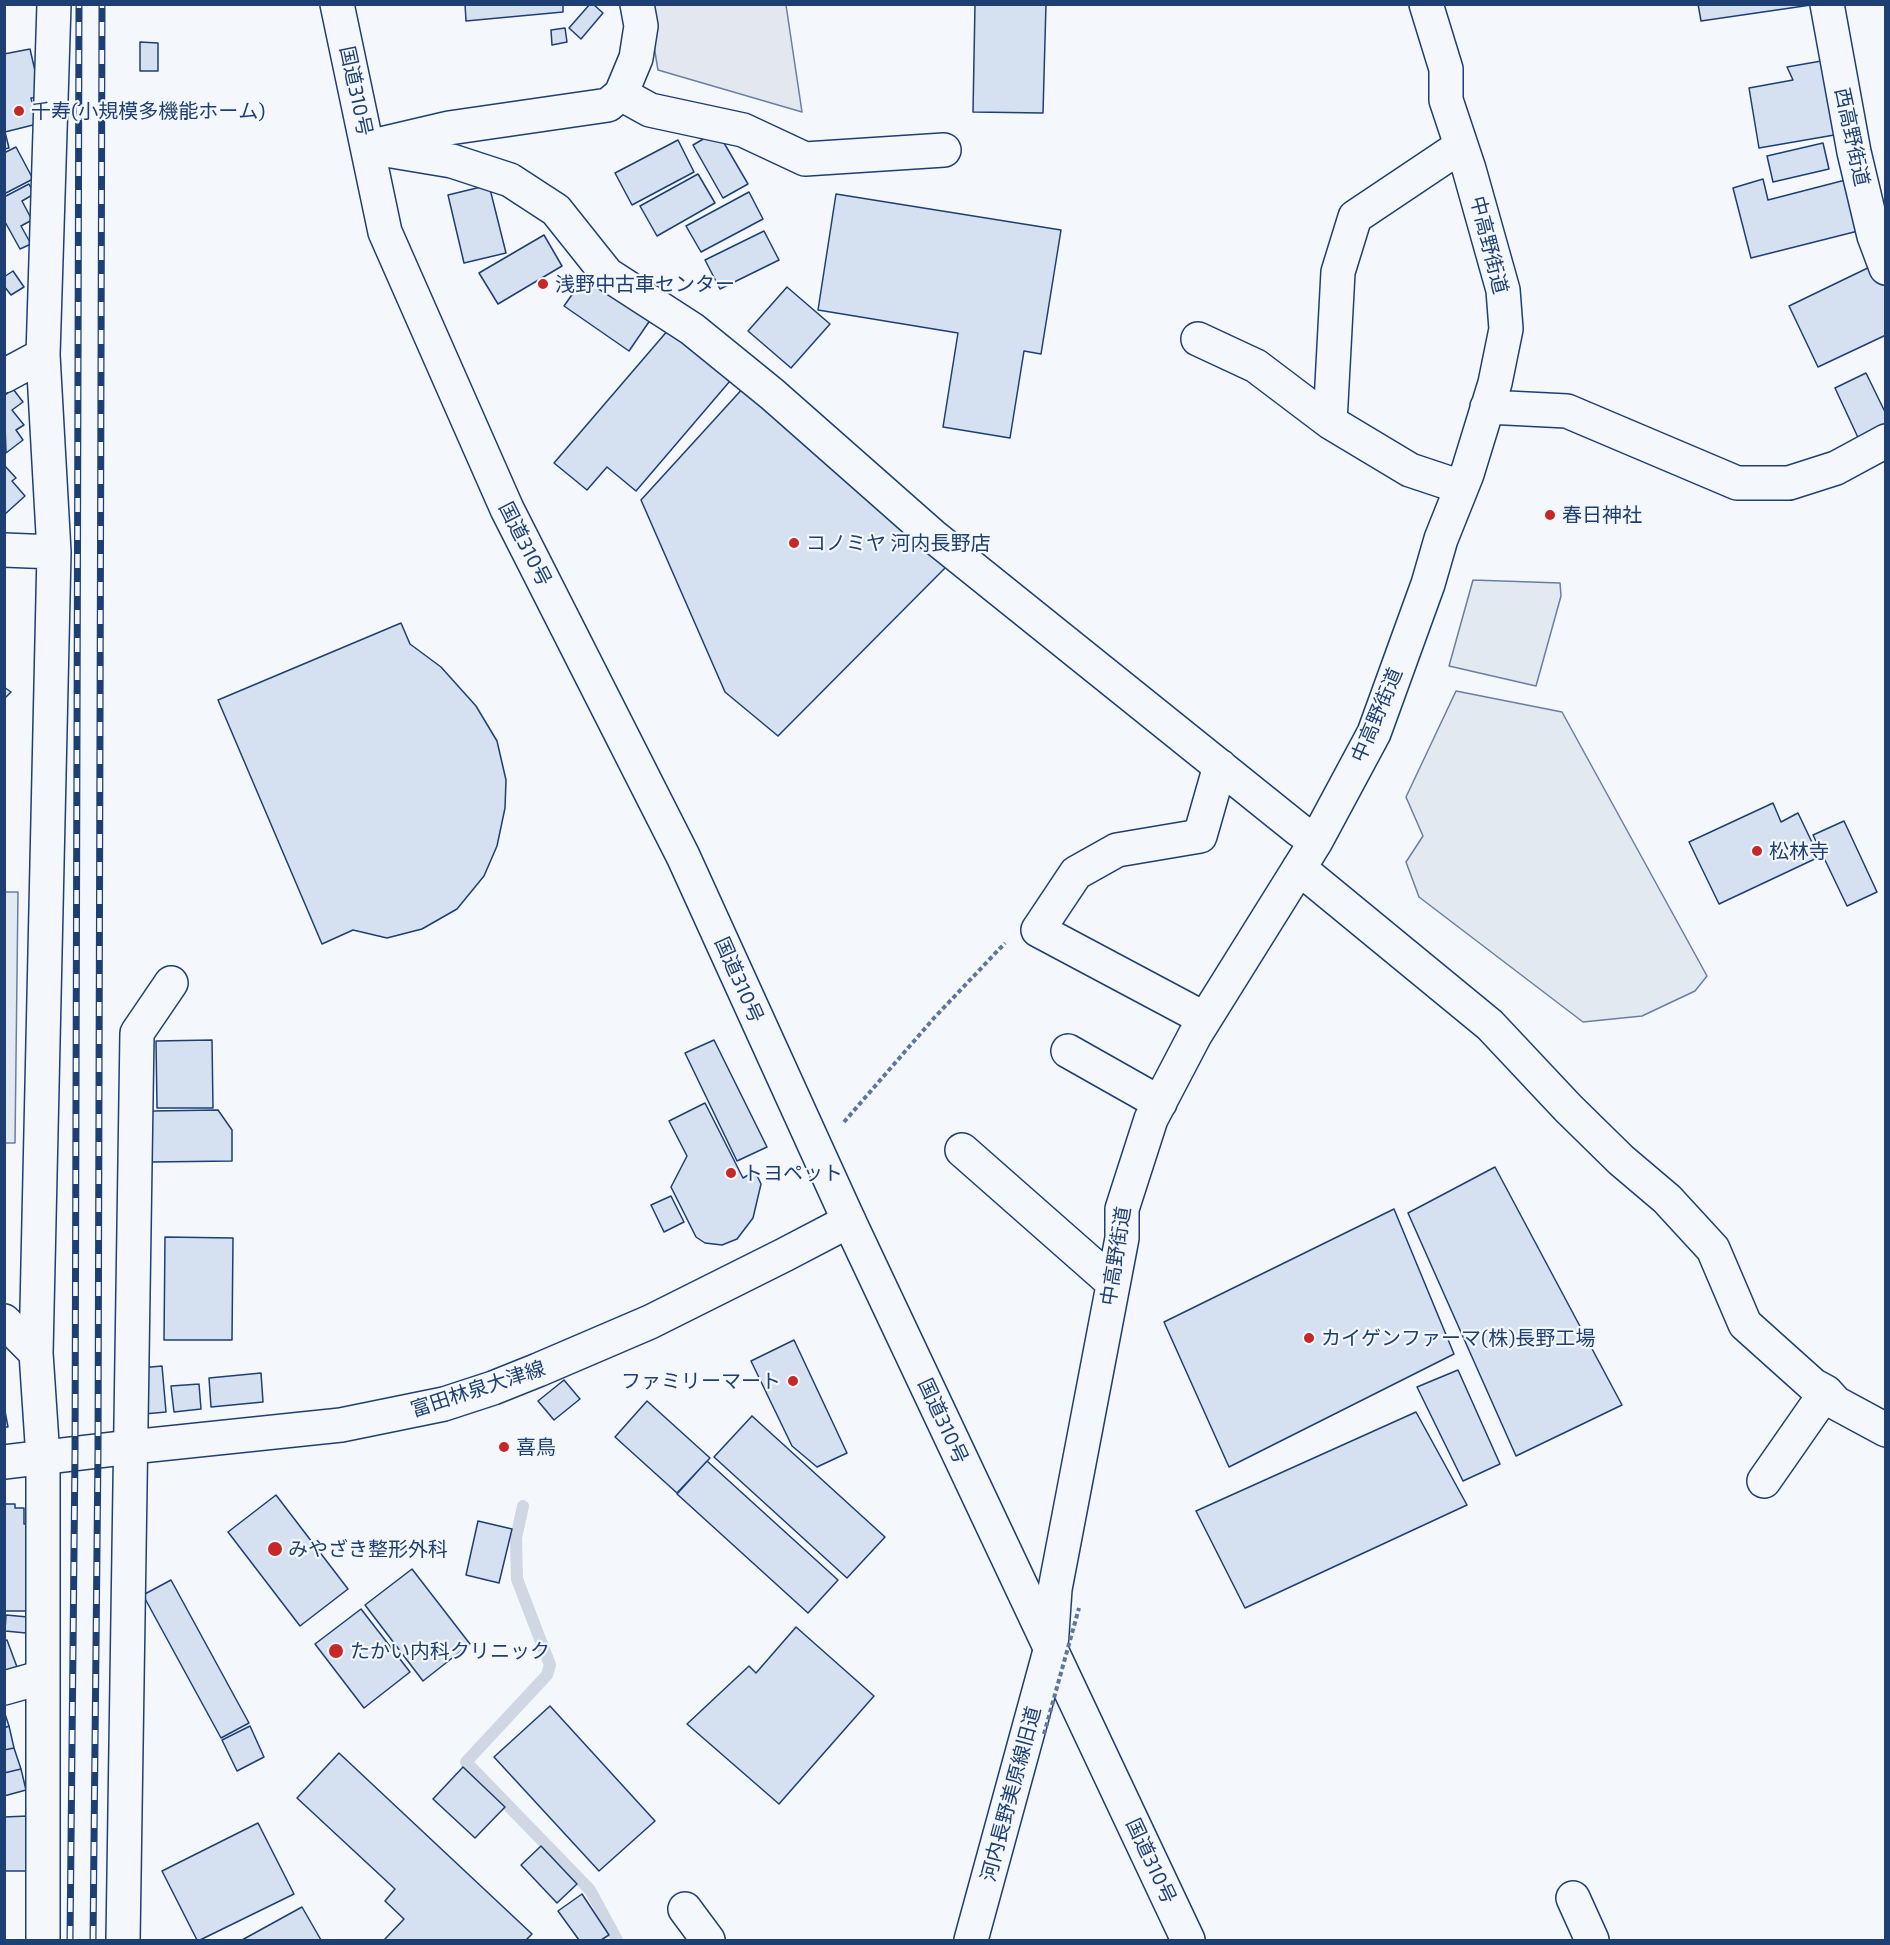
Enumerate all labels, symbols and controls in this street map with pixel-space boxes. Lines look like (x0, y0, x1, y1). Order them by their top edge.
street label: 国道310号 (335, 44, 377, 138)
street label: 西高野街道 (1830, 86, 1874, 188)
place label: 千寿(小規模多機能ホーム) (31, 99, 265, 123)
marker: 千寿(小規模多機能ホーム) (12, 104, 26, 118)
street label: 中高野街道 (1465, 194, 1513, 296)
place label: 浅野中古車センター (555, 272, 735, 296)
marker: 浅野中古車センター (536, 277, 550, 291)
street label: 国道310号 (494, 498, 556, 590)
place label: 春日神社 (1562, 503, 1642, 527)
marker: 春日神社 (1543, 508, 1557, 522)
place label: コノミヤ 河内長野店 (806, 531, 990, 555)
marker: コノミヤ 河内長野店 (787, 536, 801, 550)
street label: 中高野街道 (1346, 664, 1408, 766)
place label: 松林寺 (1769, 839, 1829, 863)
marker: 松林寺 (1750, 844, 1764, 858)
street label: 国道310号 (710, 933, 768, 1027)
place label: トヨペット (743, 1161, 843, 1185)
marker: トヨペット (724, 1166, 738, 1180)
street label: 中高野街道 (1096, 1205, 1136, 1307)
place label: カイゲンファーマ(株)長野工場 (1321, 1326, 1595, 1350)
marker: カイゲンファーマ(株)長野工場 (1302, 1331, 1316, 1345)
street label: 富田林泉大津線 (408, 1356, 548, 1422)
place label: ファミリーマート (621, 1369, 781, 1393)
marker: ファミリーマート (786, 1374, 800, 1388)
street label: 国道310号 (913, 1375, 973, 1467)
place label: 喜鳥 (516, 1435, 556, 1459)
marker: 喜鳥 (497, 1440, 511, 1454)
place label: みやざき整形外科 (288, 1537, 448, 1561)
marker: みやざき整形外科 (266, 1540, 284, 1558)
place label: たかい内科クリニック (350, 1639, 550, 1663)
marker: たかい内科クリニック (327, 1642, 345, 1660)
street label: 河内長野美原線旧道 (976, 1704, 1046, 1884)
street label: 国道310号 (1121, 1815, 1181, 1907)

